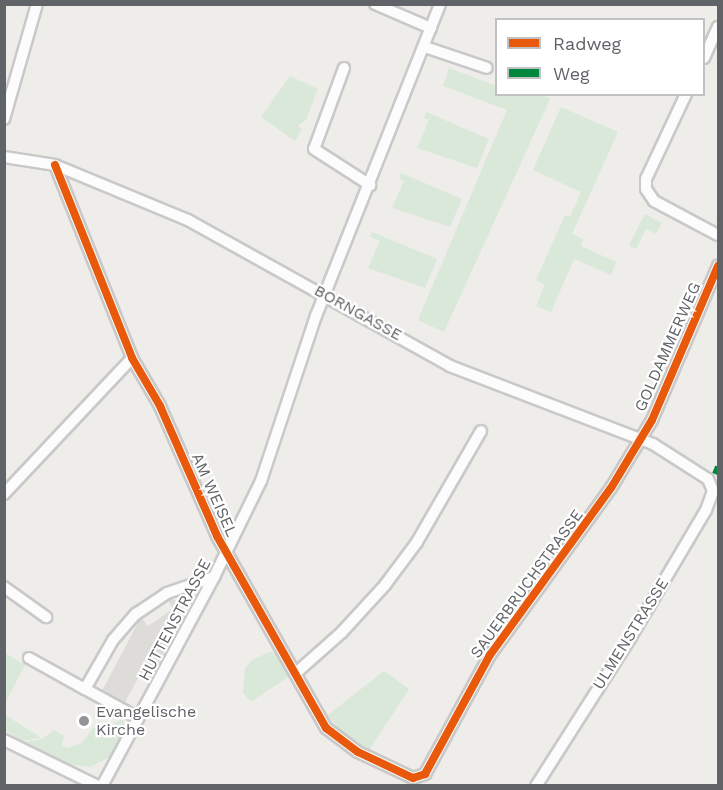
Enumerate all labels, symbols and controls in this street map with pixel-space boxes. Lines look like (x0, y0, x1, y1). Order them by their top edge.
legend (495, 18, 705, 96)
text: Radweg (553, 33, 621, 54)
text: Weg (553, 63, 590, 84)
street label: GOLDAMMERWEG (631, 279, 705, 415)
street label: BORNGASSE (311, 281, 405, 345)
street label: AM WEISEL (187, 450, 241, 540)
street label: SAUERBRUCHSTRASSE (467, 506, 587, 662)
street label: HUTTENSTRASSE (135, 556, 215, 684)
street label: ULMENSTRASSE (589, 575, 673, 693)
place label: Evangelische Kirche (96, 702, 196, 740)
marker: Evangelische Kirche (77, 714, 91, 728)

